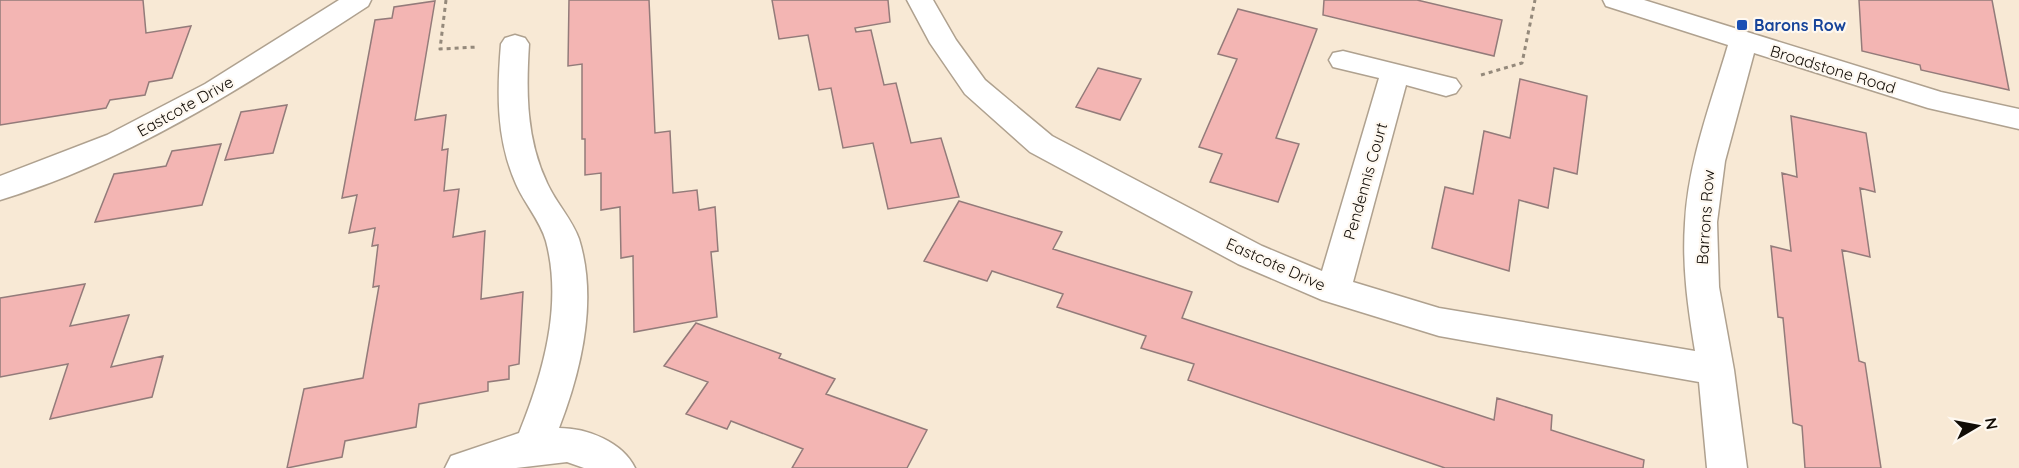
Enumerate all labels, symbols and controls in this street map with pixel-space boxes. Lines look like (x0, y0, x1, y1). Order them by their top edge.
place label: Barons Row (1754, 15, 1846, 35)
marker: Barons Row (1735, 18, 1749, 32)
street label: Broadstone Road (1768, 40, 1898, 98)
street label: Eastcote Drive (133, 71, 237, 141)
street label: Pendennis Court (1339, 120, 1391, 242)
street label: Barrons Row (1692, 169, 1718, 265)
street label: Eastcote Drive (1223, 233, 1329, 295)
north arrow (1947, 396, 2007, 456)
text: N (1981, 416, 2003, 431)

